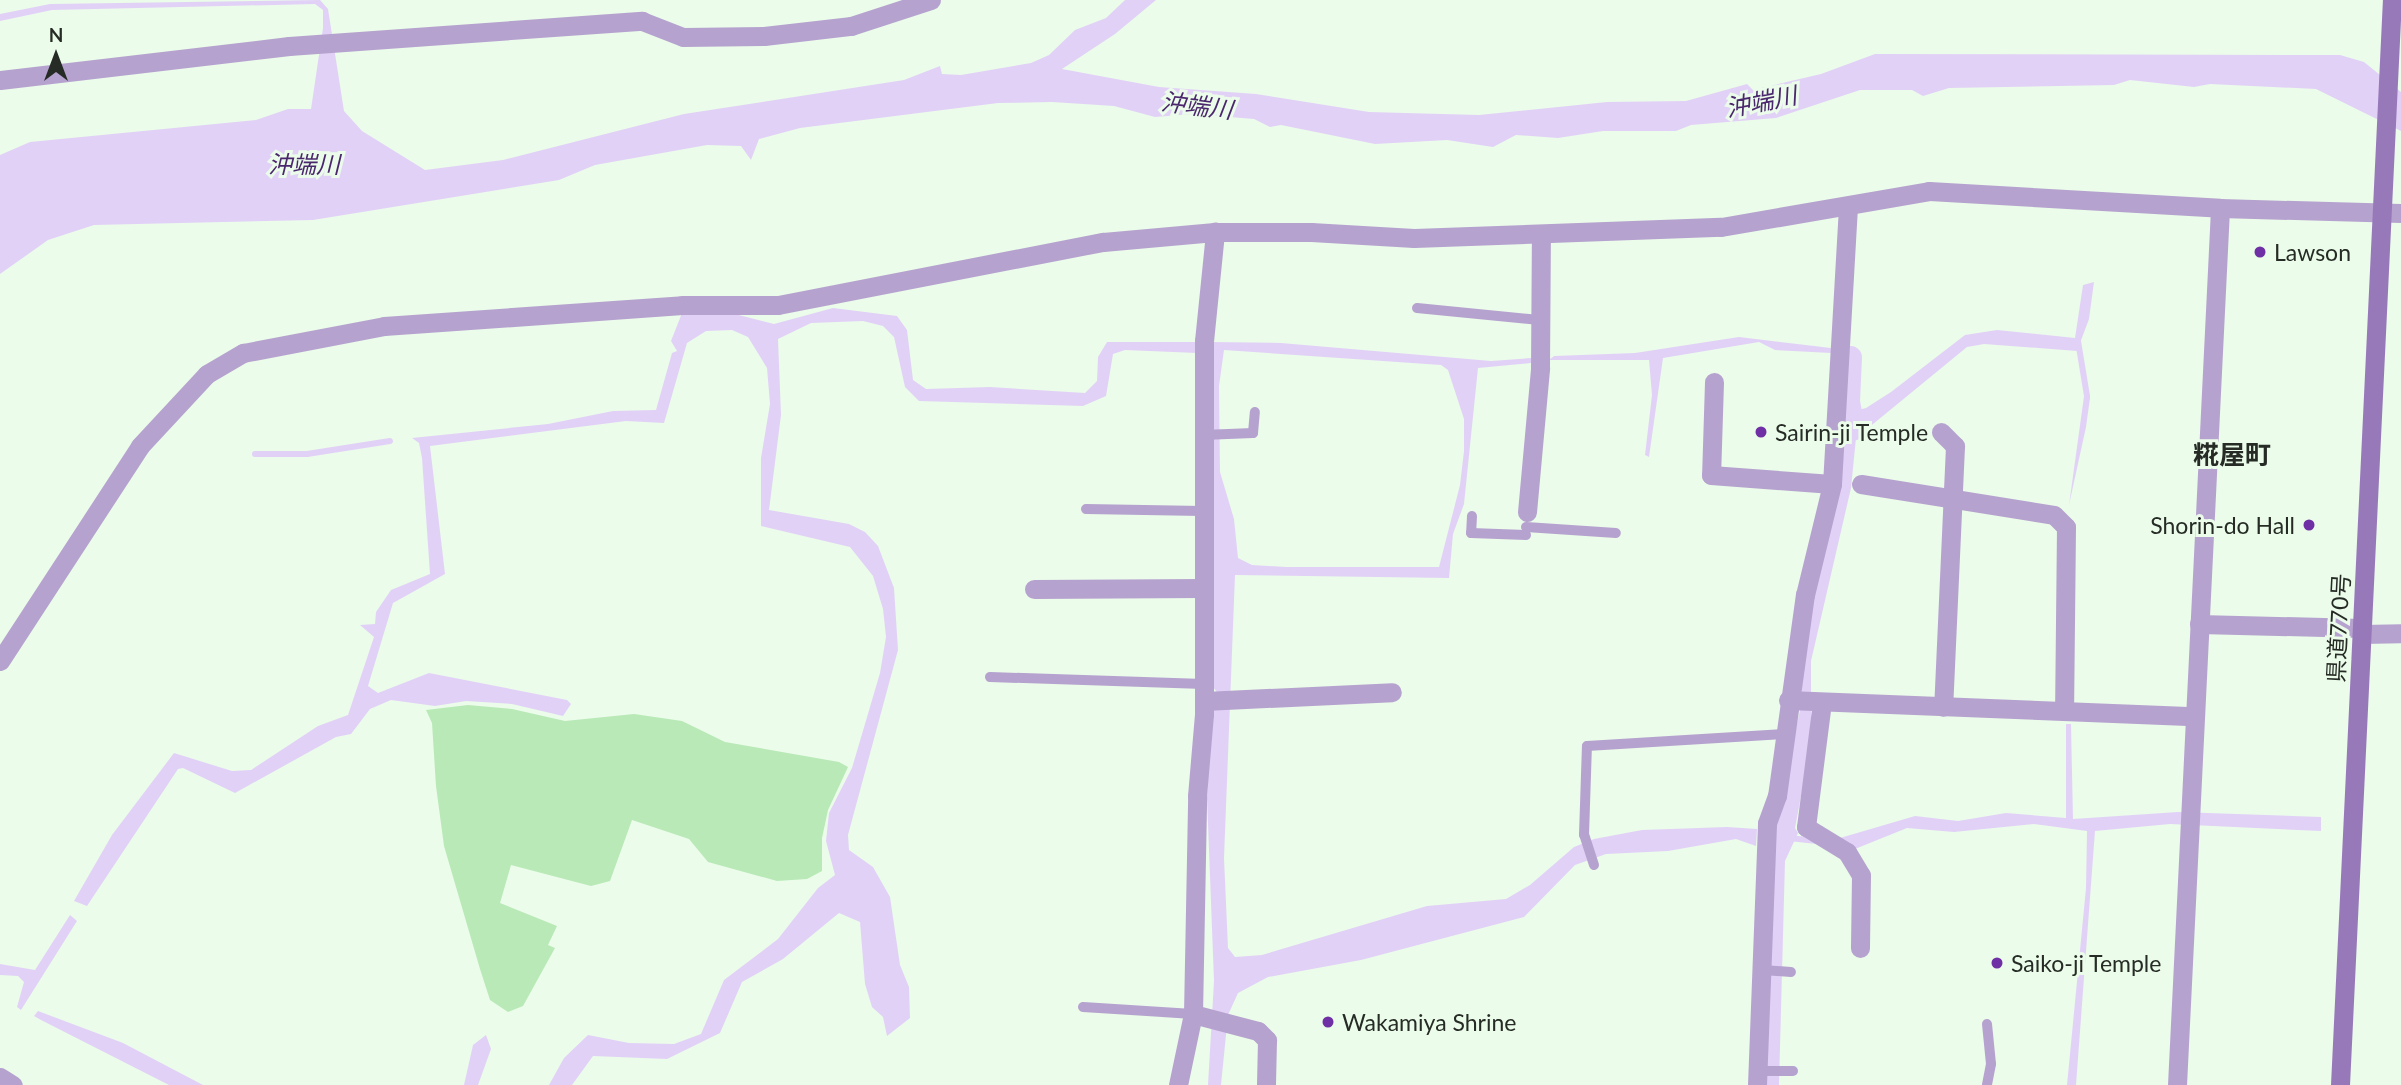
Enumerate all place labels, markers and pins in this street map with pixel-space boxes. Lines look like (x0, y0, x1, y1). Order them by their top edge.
place label: Lawson (2274, 238, 2351, 266)
marker: Lawson (2252, 244, 2268, 260)
place label: Sairin-ji Temple (1775, 418, 1929, 446)
marker: Sairin-ji Temple (1753, 424, 1769, 440)
place label: Shorin-do Hall (2150, 511, 2295, 539)
marker: Shorin-do Hall (2301, 517, 2317, 533)
place label: Saiko-ji Temple (2011, 949, 2162, 977)
marker: Saiko-ji Temple (1989, 955, 2005, 971)
place label: Wakamiya Shrine (1342, 1008, 1516, 1036)
marker: Wakamiya Shrine (1320, 1014, 1336, 1030)

